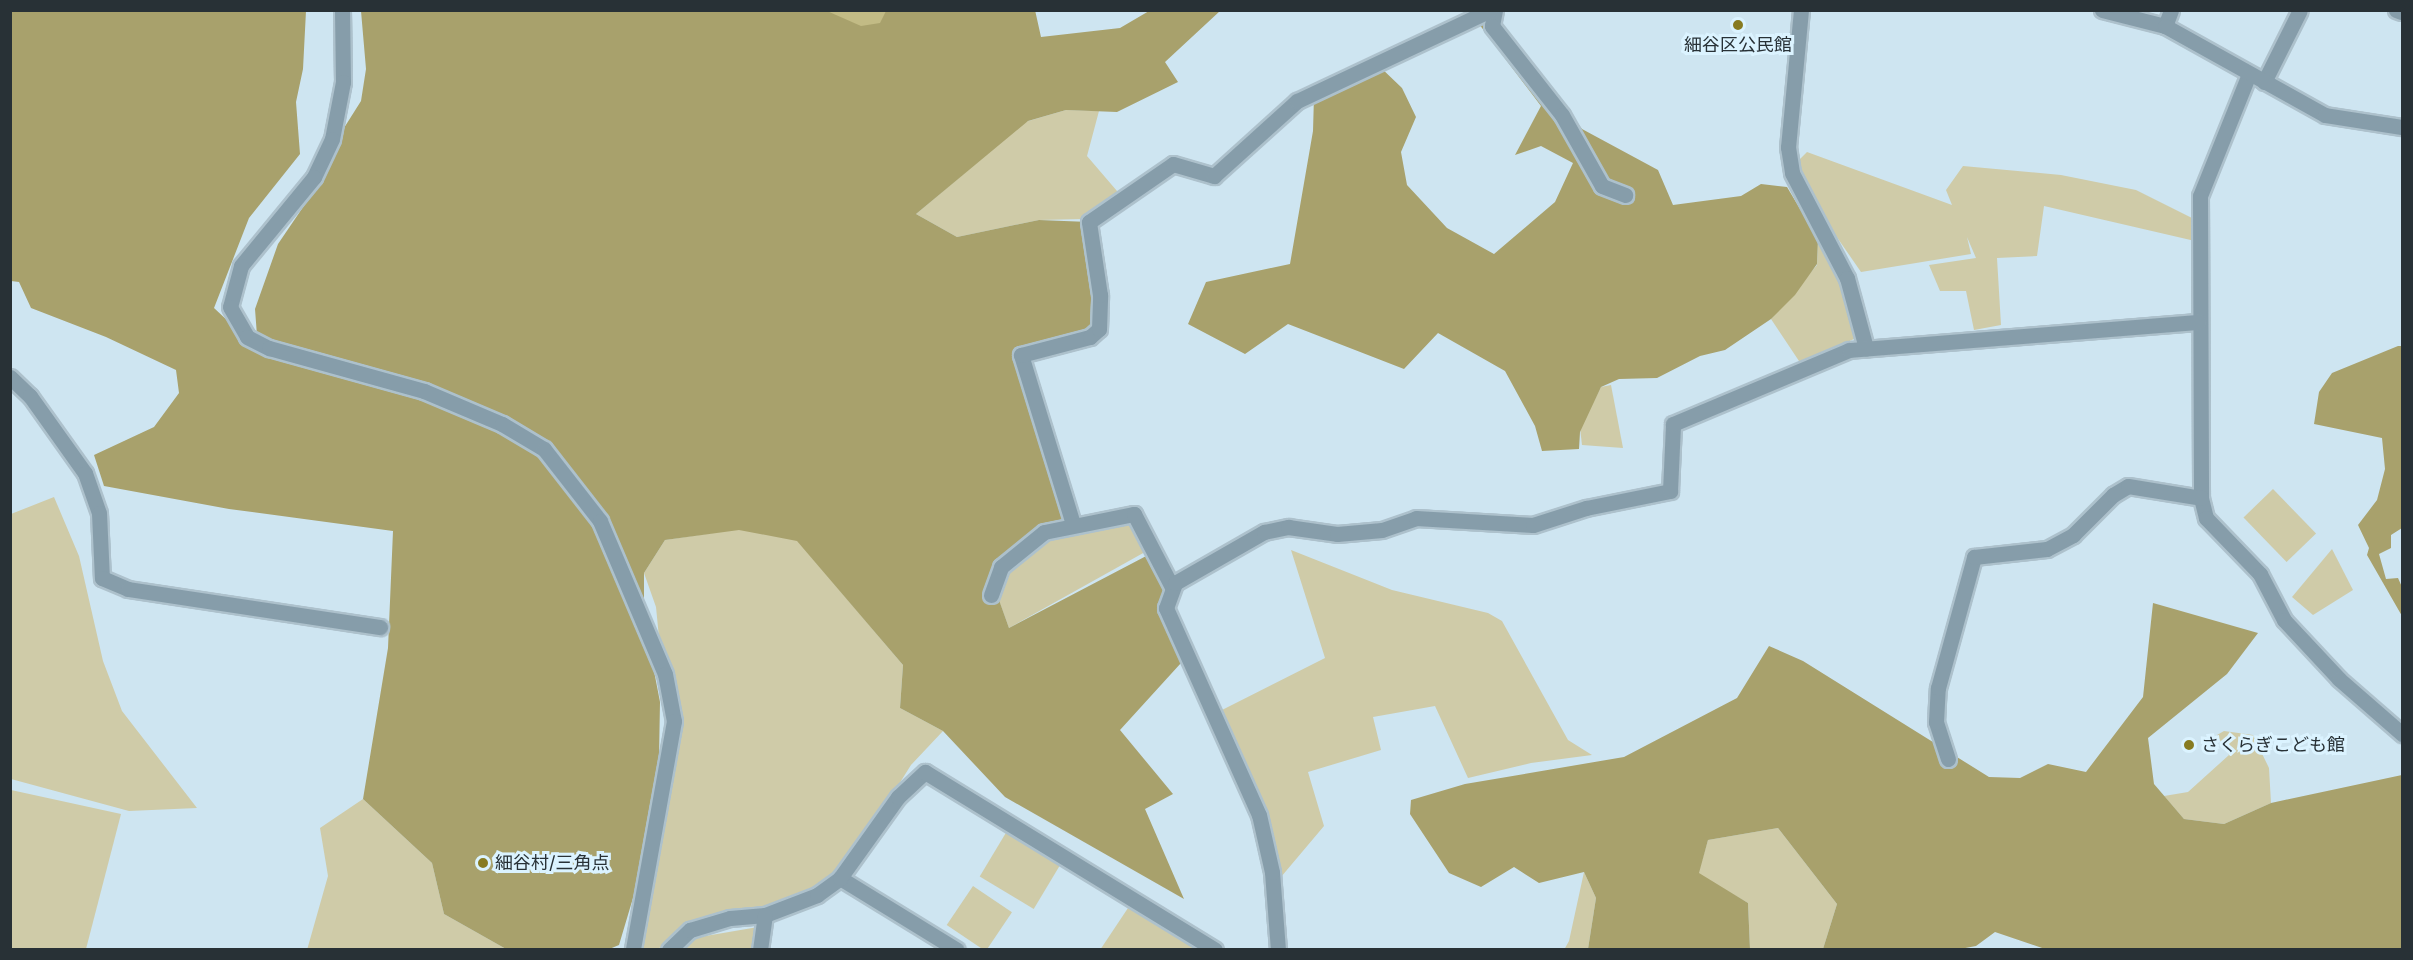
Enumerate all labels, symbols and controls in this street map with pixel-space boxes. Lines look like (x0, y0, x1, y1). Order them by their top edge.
marker: 細谷区公民館 (1731, 18, 1745, 32)
place label: 細谷区公民館 (1684, 34, 1792, 56)
place label: さくらぎこども館 (2201, 734, 2345, 756)
marker: さくらぎこども館 (2182, 738, 2196, 752)
place label: 細谷村/三角点 (495, 852, 609, 874)
marker: 細谷村/三角点 (476, 856, 490, 870)

